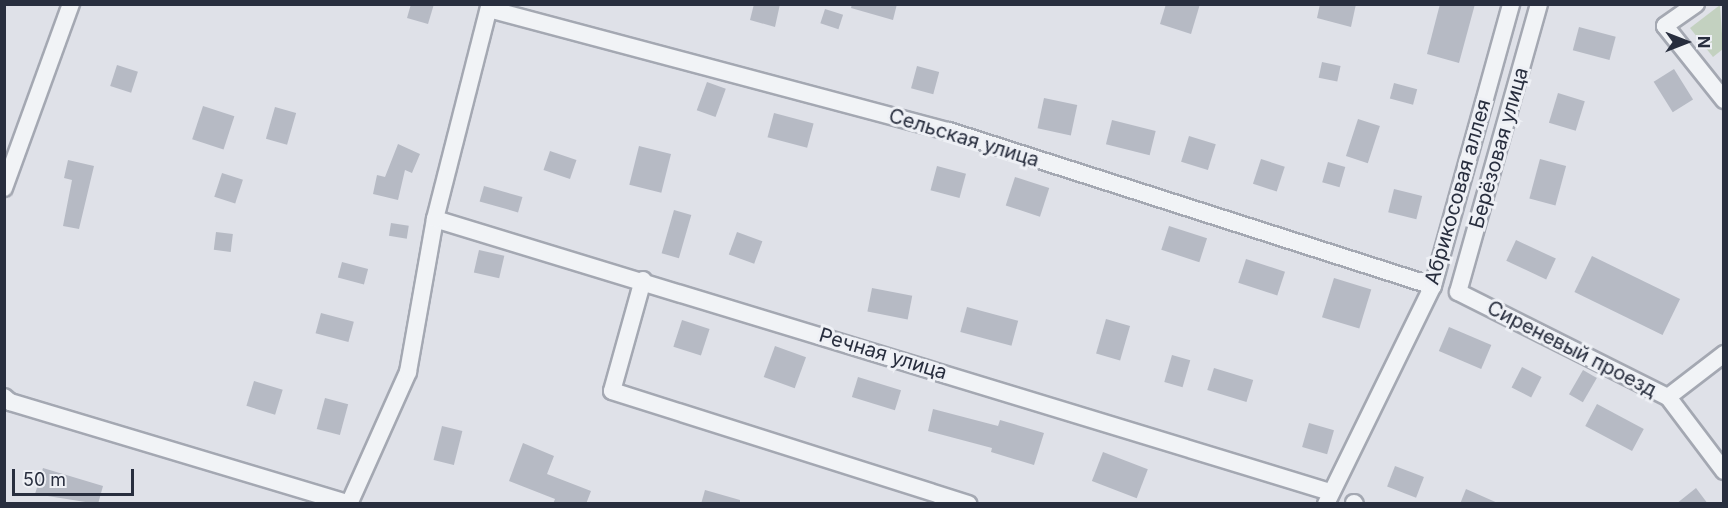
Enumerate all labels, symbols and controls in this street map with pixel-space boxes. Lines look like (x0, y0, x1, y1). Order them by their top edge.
north arrow (1656, 12, 1716, 72)
text: N (1694, 36, 1714, 48)
street label: Берёзовая улица (1465, 65, 1533, 231)
street label: Абрикосовая аллея (1420, 97, 1496, 287)
street label: Сельская улица (886, 104, 1042, 172)
street label: Сиреневый проезд (1483, 296, 1661, 402)
street label: Речная улица (816, 323, 950, 385)
scale bar (15, 457, 136, 495)
text: 50 m (23, 469, 66, 490)

